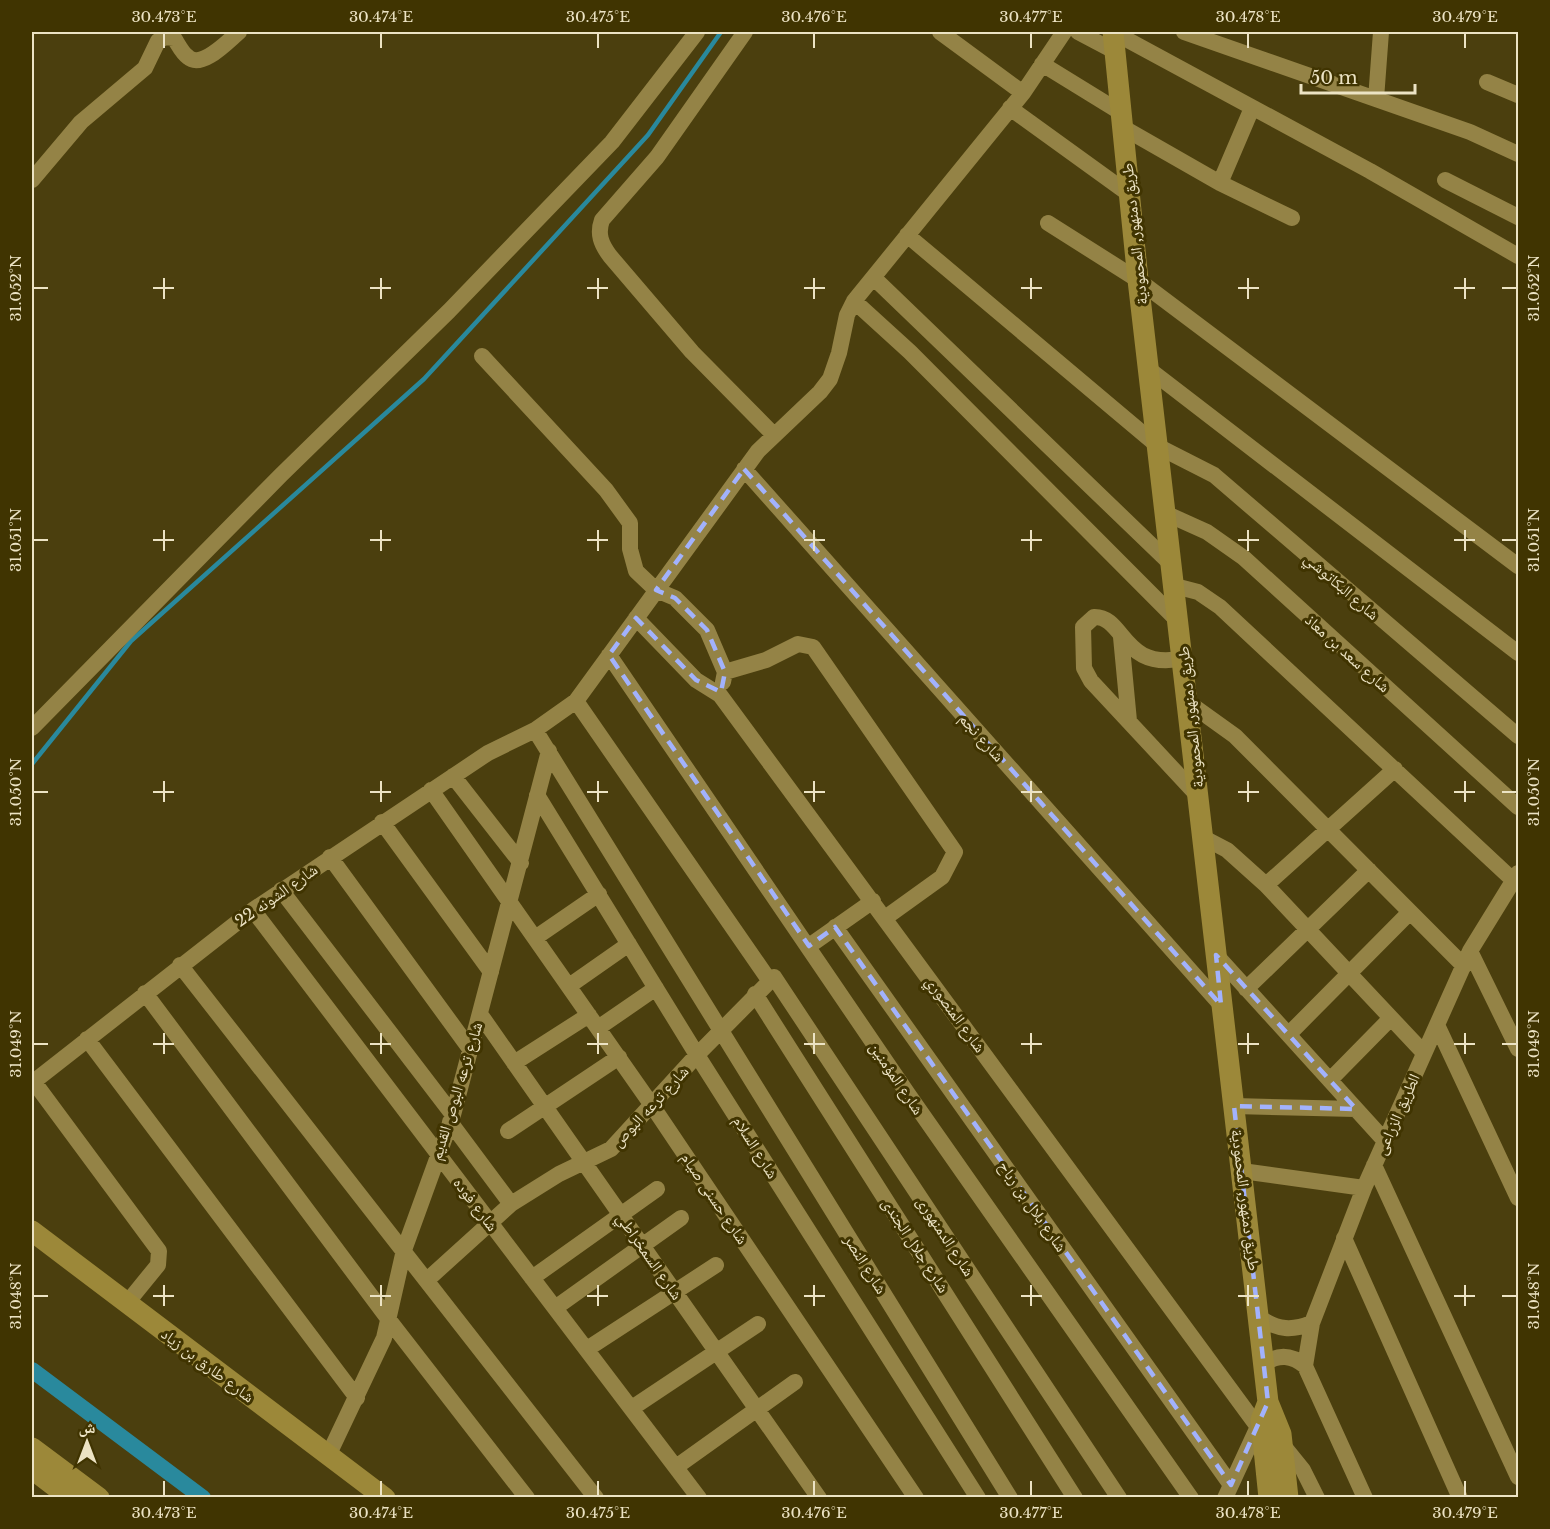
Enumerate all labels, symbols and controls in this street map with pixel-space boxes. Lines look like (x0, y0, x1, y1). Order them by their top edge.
text: 30.473°E (131, 7, 197, 26)
text: 30.474°E (349, 7, 413, 26)
text: 30.475°E (566, 7, 630, 26)
text: 30.476°E (781, 7, 847, 26)
text: 30.477°E (999, 7, 1063, 26)
text: 30.478°E (1215, 7, 1281, 26)
text: 30.479°E (1432, 7, 1498, 26)
scale bar (1301, 57, 1415, 95)
text: 50 m (1310, 67, 1358, 89)
street label: طريق دمنهور, المحمودية (1117, 162, 1152, 306)
text: 31.052°N (6, 255, 25, 321)
text: 31.052°N (1524, 255, 1543, 321)
text: 31.051°N (6, 508, 25, 572)
text: 31.051°N (1524, 508, 1543, 572)
street label: شارع البكاتوشي (1298, 548, 1384, 626)
street label: شارع سعد بن معاذ (1301, 610, 1395, 697)
street label: طريق دمنهور, المحمودية (1173, 645, 1208, 789)
street label: شارع نجم (954, 709, 1009, 766)
text: 31.050°N (6, 758, 25, 826)
text: 31.050°N (1524, 758, 1543, 826)
street label: شارع الشونه 22 (231, 859, 322, 932)
street label: شارع المنصوري (919, 972, 990, 1058)
text: 31.049°N (6, 1010, 25, 1078)
text: 31.049°N (1524, 1010, 1543, 1078)
street label: شارع ترعه البوص القديم (425, 1020, 487, 1163)
street label: شارع المؤمنين (865, 1038, 929, 1119)
street label: شارع ترعه البوص (607, 1061, 693, 1151)
street label: الطريق الزراعى (1370, 1070, 1425, 1158)
street label: شارع السلام (728, 1112, 783, 1183)
street label: طريق دمنهور, المحمودية (1226, 1128, 1265, 1272)
street label: شارع حسنى صيام (676, 1148, 753, 1248)
street label: شارع بلال بن رباح (993, 1157, 1072, 1256)
street label: شارع فوده (448, 1173, 503, 1236)
street label: شارع الدمنهورى (912, 1192, 979, 1280)
street label: شارع جلال الجندى (877, 1194, 954, 1297)
street label: شارع السمخراطي (610, 1209, 687, 1305)
street label: شارع النصر (839, 1230, 892, 1298)
text: 31.048°N (6, 1263, 25, 1329)
text: 31.048°N (1524, 1263, 1543, 1329)
street label: شارع طارق بن زياد (157, 1323, 259, 1407)
north arrow (57, 1412, 117, 1472)
text: ش (79, 1417, 96, 1437)
text: 30.473°E (131, 1503, 197, 1522)
text: 30.474°E (349, 1503, 413, 1522)
text: 30.475°E (566, 1503, 630, 1522)
text: 30.476°E (781, 1503, 847, 1522)
text: 30.477°E (999, 1503, 1063, 1522)
text: 30.478°E (1215, 1503, 1281, 1522)
text: 30.479°E (1432, 1503, 1498, 1522)

